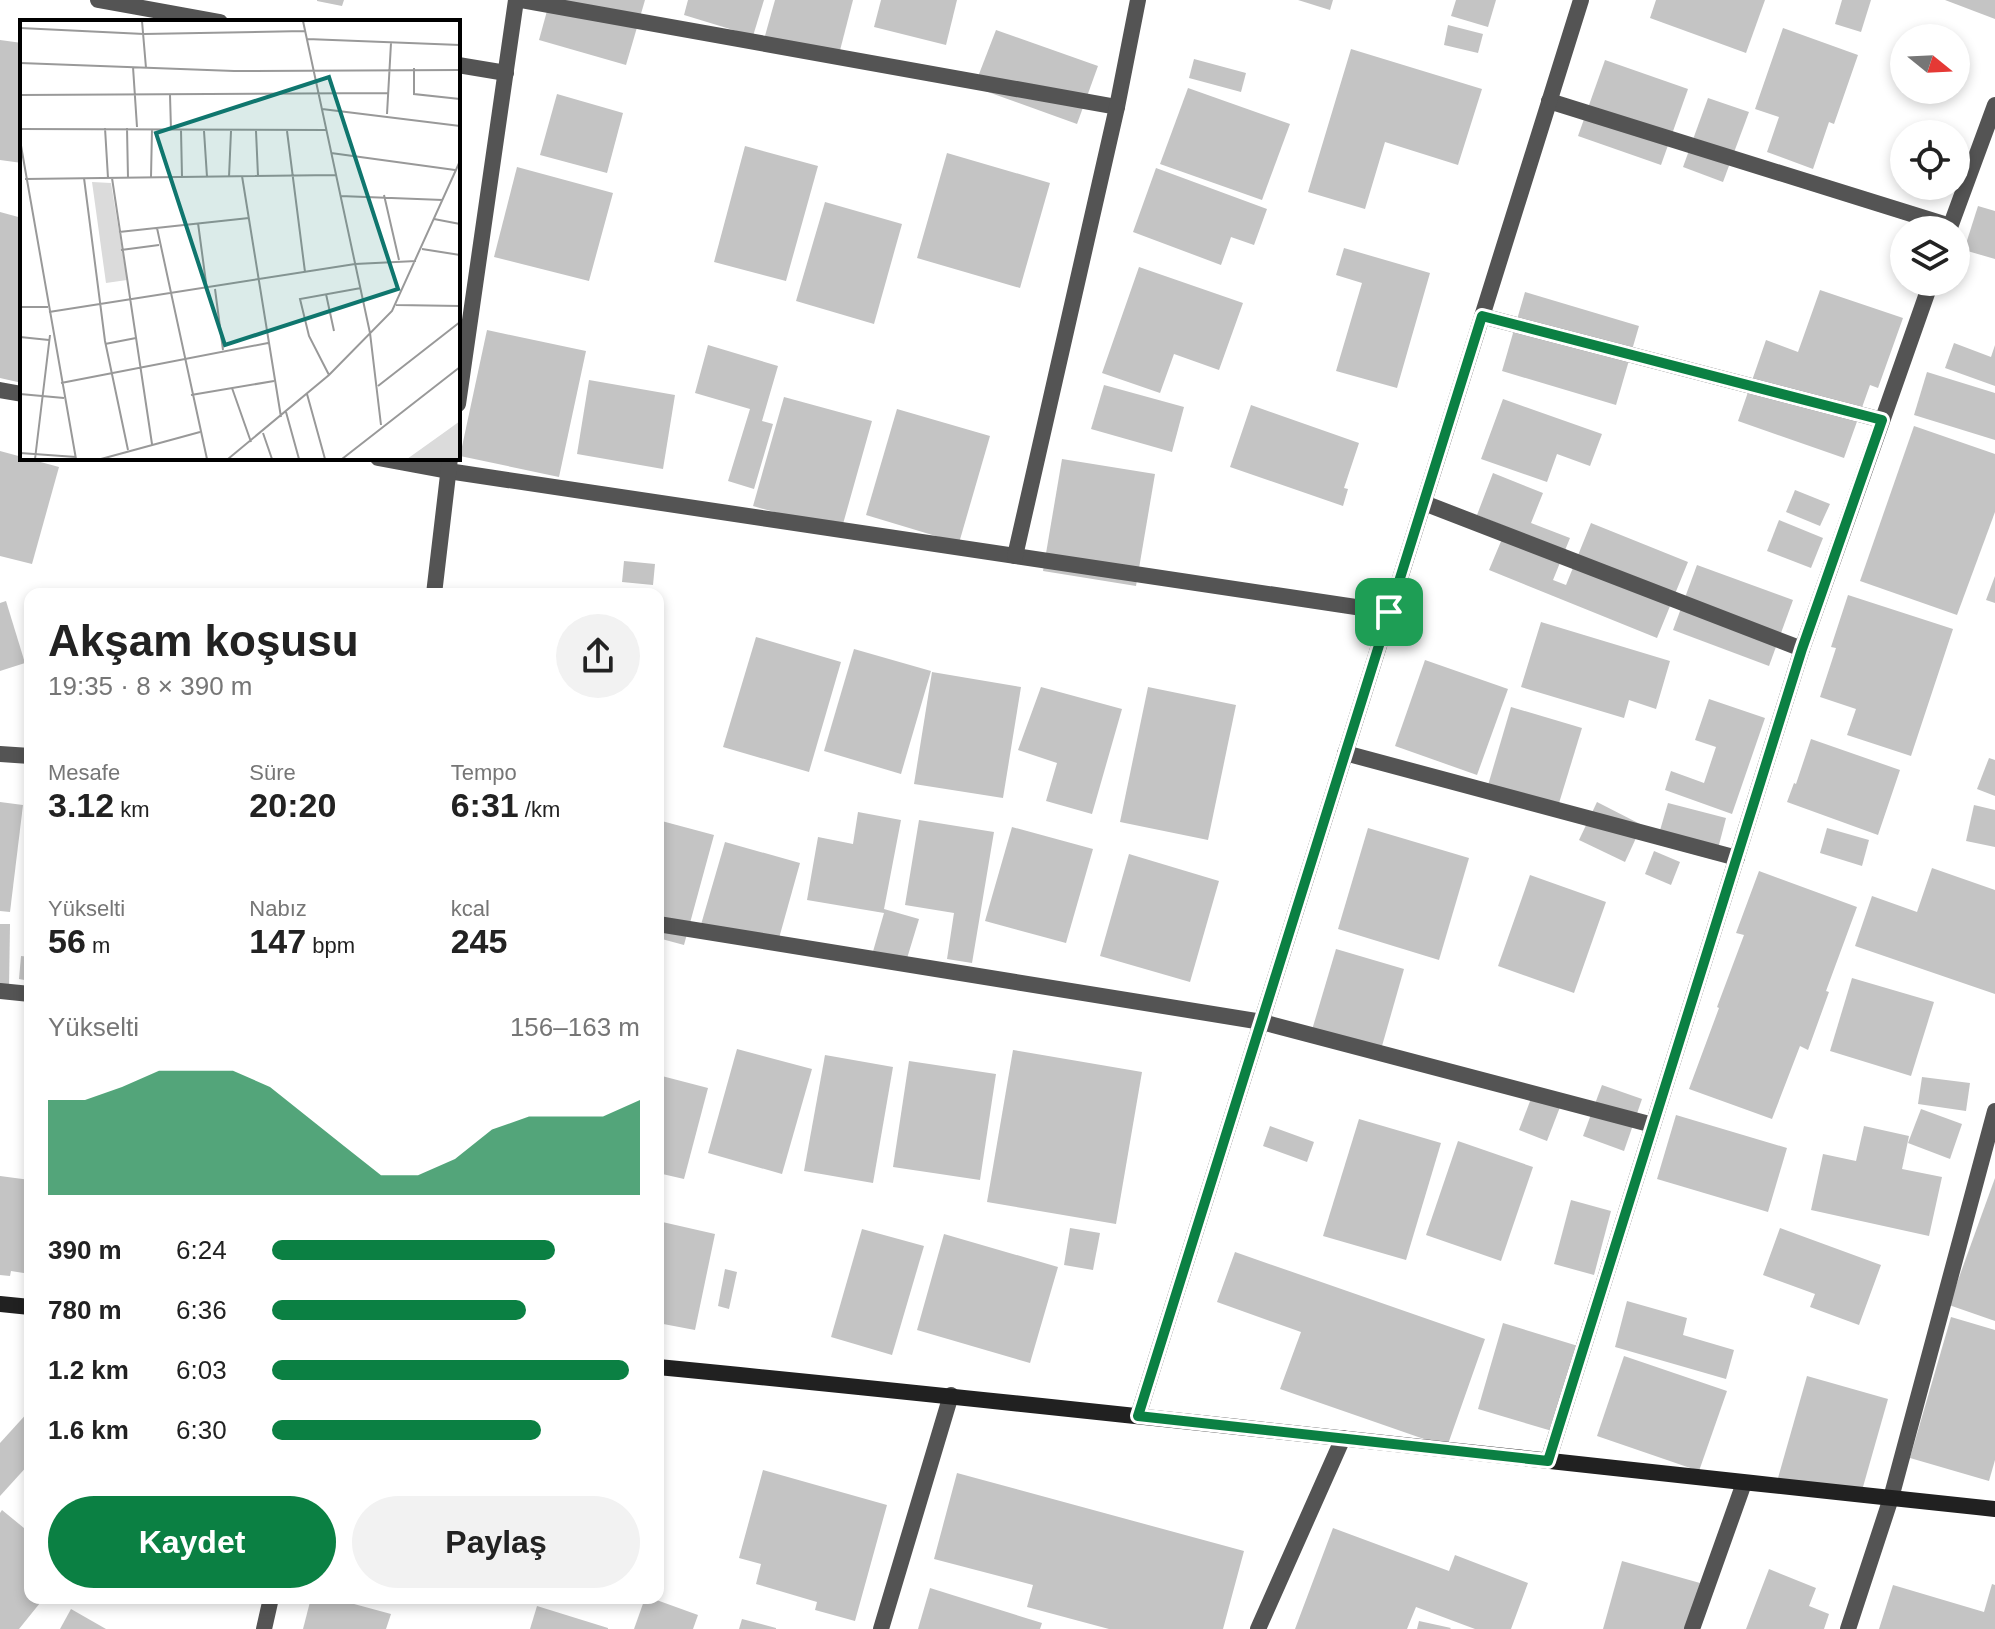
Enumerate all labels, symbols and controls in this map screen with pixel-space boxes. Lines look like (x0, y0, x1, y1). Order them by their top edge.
inset map (20, 20, 460, 460)
north arrow (1890, 24, 1970, 104)
map controls (1890, 24, 1970, 296)
button: locate (1890, 120, 1970, 200)
button: layers (1890, 216, 1970, 296)
pin (1355, 578, 1423, 646)
icon: arrive (1367, 590, 1411, 634)
button: share (556, 614, 640, 698)
text: Akşam koşusu (48, 616, 359, 665)
text: 19:35 · 8 × 390 m (48, 671, 253, 701)
text: Mesafe (48, 760, 120, 785)
text: Süre (249, 760, 296, 785)
text: Tempo (451, 760, 517, 785)
text: 3.12 (48, 786, 114, 824)
text: 20:20 (249, 786, 336, 824)
text: 6:31 (451, 786, 519, 824)
text: km (114, 797, 150, 822)
text: /km (519, 797, 560, 822)
text: Yükselti (48, 896, 125, 921)
text: Nabız (249, 896, 307, 921)
text: kcal (451, 896, 490, 921)
text: 56 (48, 922, 86, 960)
text: 147 (249, 922, 306, 960)
text: 245 (451, 922, 507, 960)
text: m (86, 933, 110, 958)
text: bpm (306, 933, 355, 958)
text: Yükselti (48, 1012, 139, 1042)
text: 156–163 m (510, 1012, 640, 1042)
text: 390 m (48, 1235, 122, 1265)
text: 6:24 (176, 1235, 227, 1265)
text: 780 m (48, 1295, 122, 1325)
text: 6:36 (176, 1295, 227, 1325)
text: 1.2 km (48, 1355, 129, 1385)
text: 6:03 (176, 1355, 227, 1385)
text: 1.6 km (48, 1415, 129, 1445)
text: 6:30 (176, 1415, 227, 1445)
button: Kaydet (48, 1496, 336, 1588)
button: Paylaş (352, 1496, 640, 1588)

